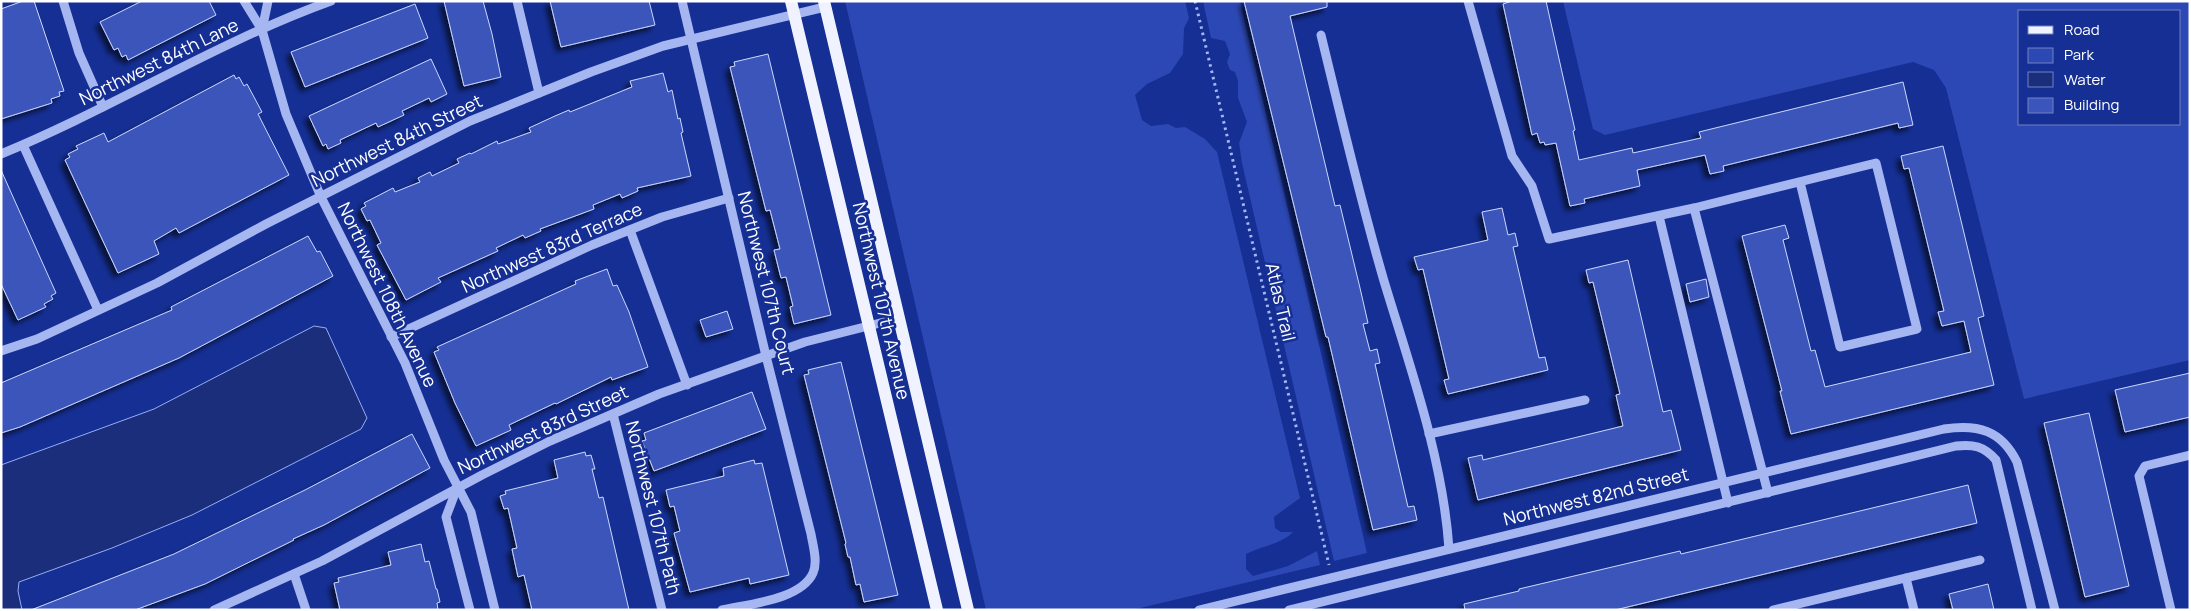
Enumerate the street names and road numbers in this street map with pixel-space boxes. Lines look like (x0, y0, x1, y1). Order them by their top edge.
street label: Northwest 84th Lane (75, 12, 242, 110)
street label: Northwest 84th Street (307, 88, 486, 192)
street label: Northwest 107th Court (733, 189, 801, 377)
street label: Northwest 83rd Terrace (458, 196, 646, 298)
street label: Northwest 108th Avenue (333, 198, 443, 391)
street label: Northwest 107th Avenue (848, 200, 916, 402)
street label: Atlas Trail (1260, 260, 1302, 343)
street label: Northwest 83rd Street (453, 379, 632, 479)
street label: Northwest 107th Path (621, 418, 687, 597)
street label: Northwest 82nd Street (1501, 461, 1691, 531)

